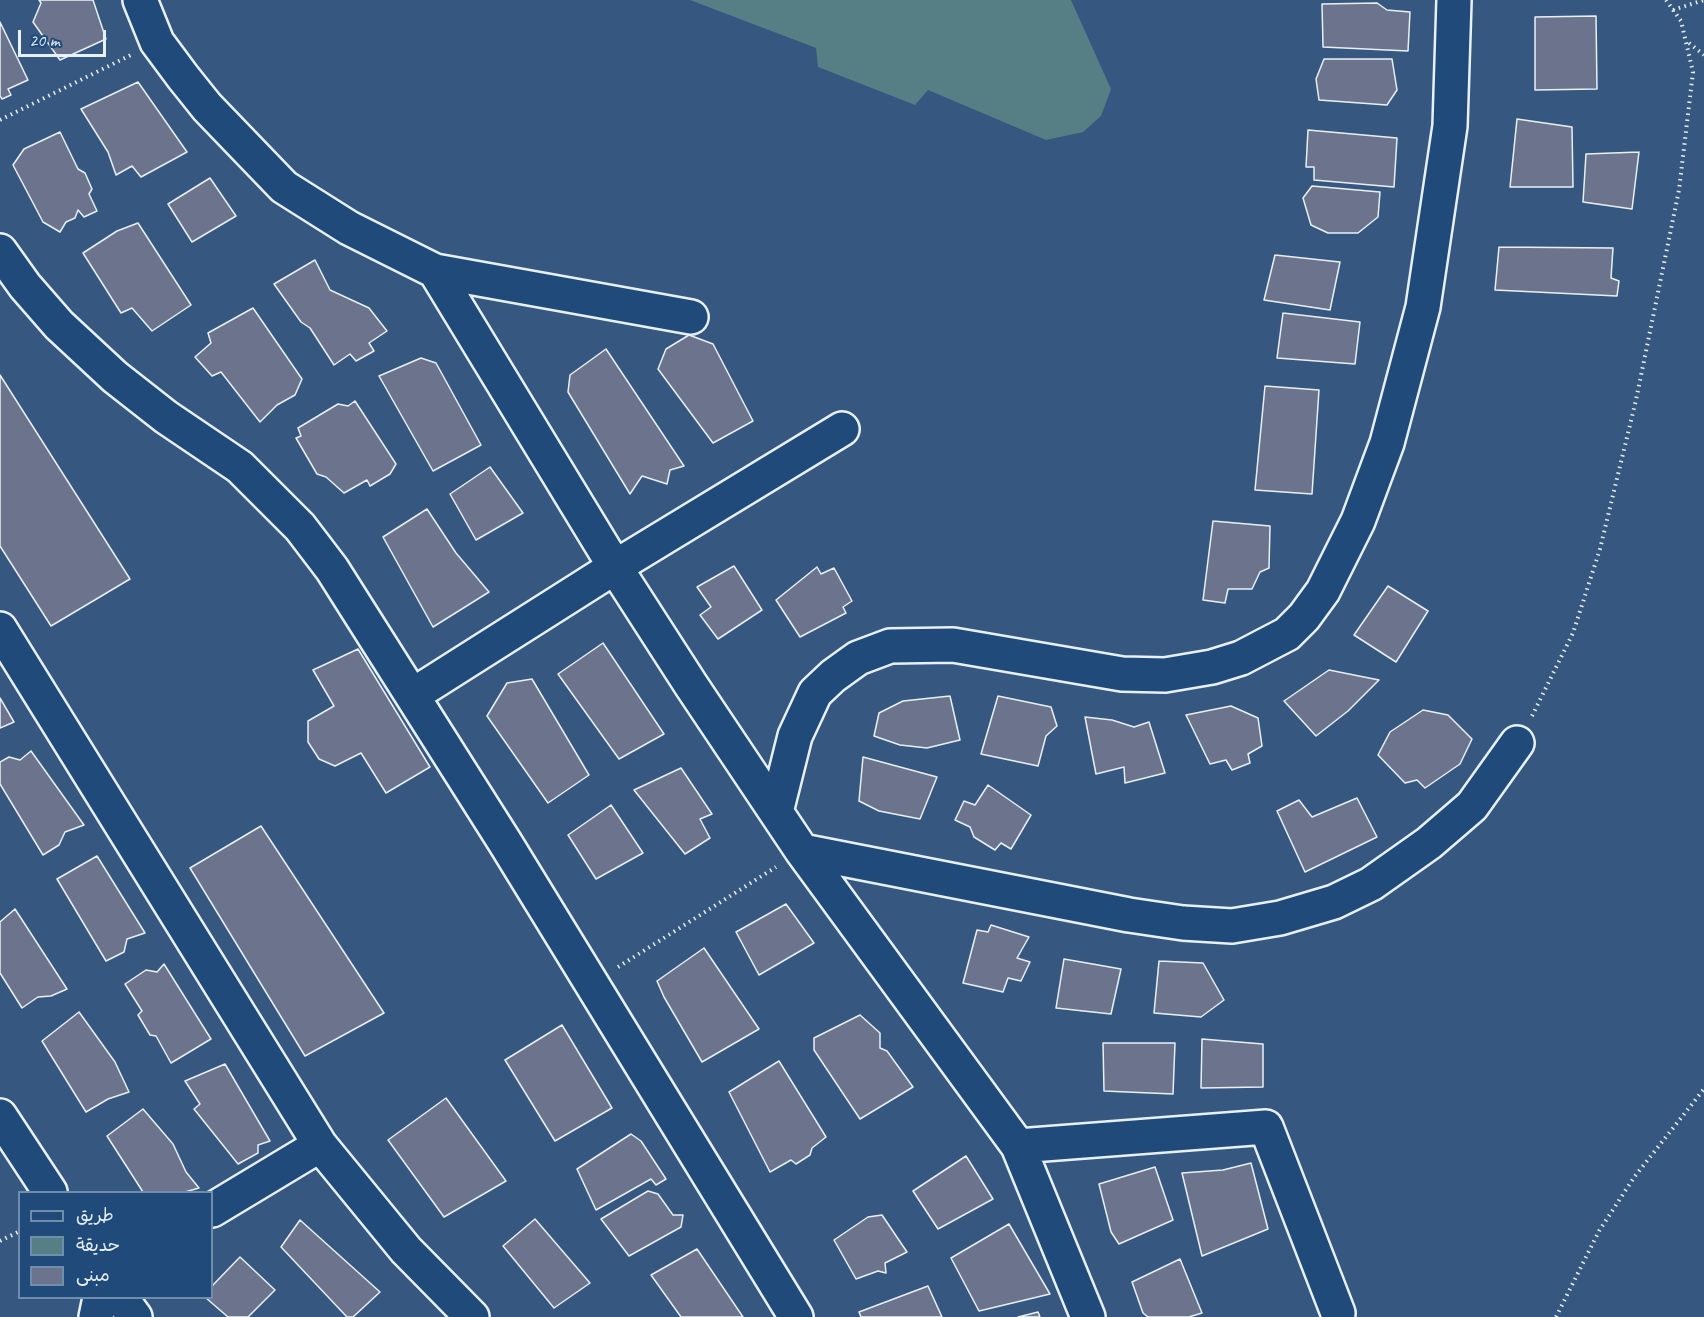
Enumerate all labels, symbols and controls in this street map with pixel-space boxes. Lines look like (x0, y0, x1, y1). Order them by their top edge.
scale bar (21, 18, 110, 56)
text: 20 m (29, 29, 60, 51)
legend (18, 1191, 213, 1299)
text: طريق (76, 1204, 114, 1226)
text: حديقة (76, 1234, 120, 1256)
text: مبنى (76, 1264, 110, 1286)

